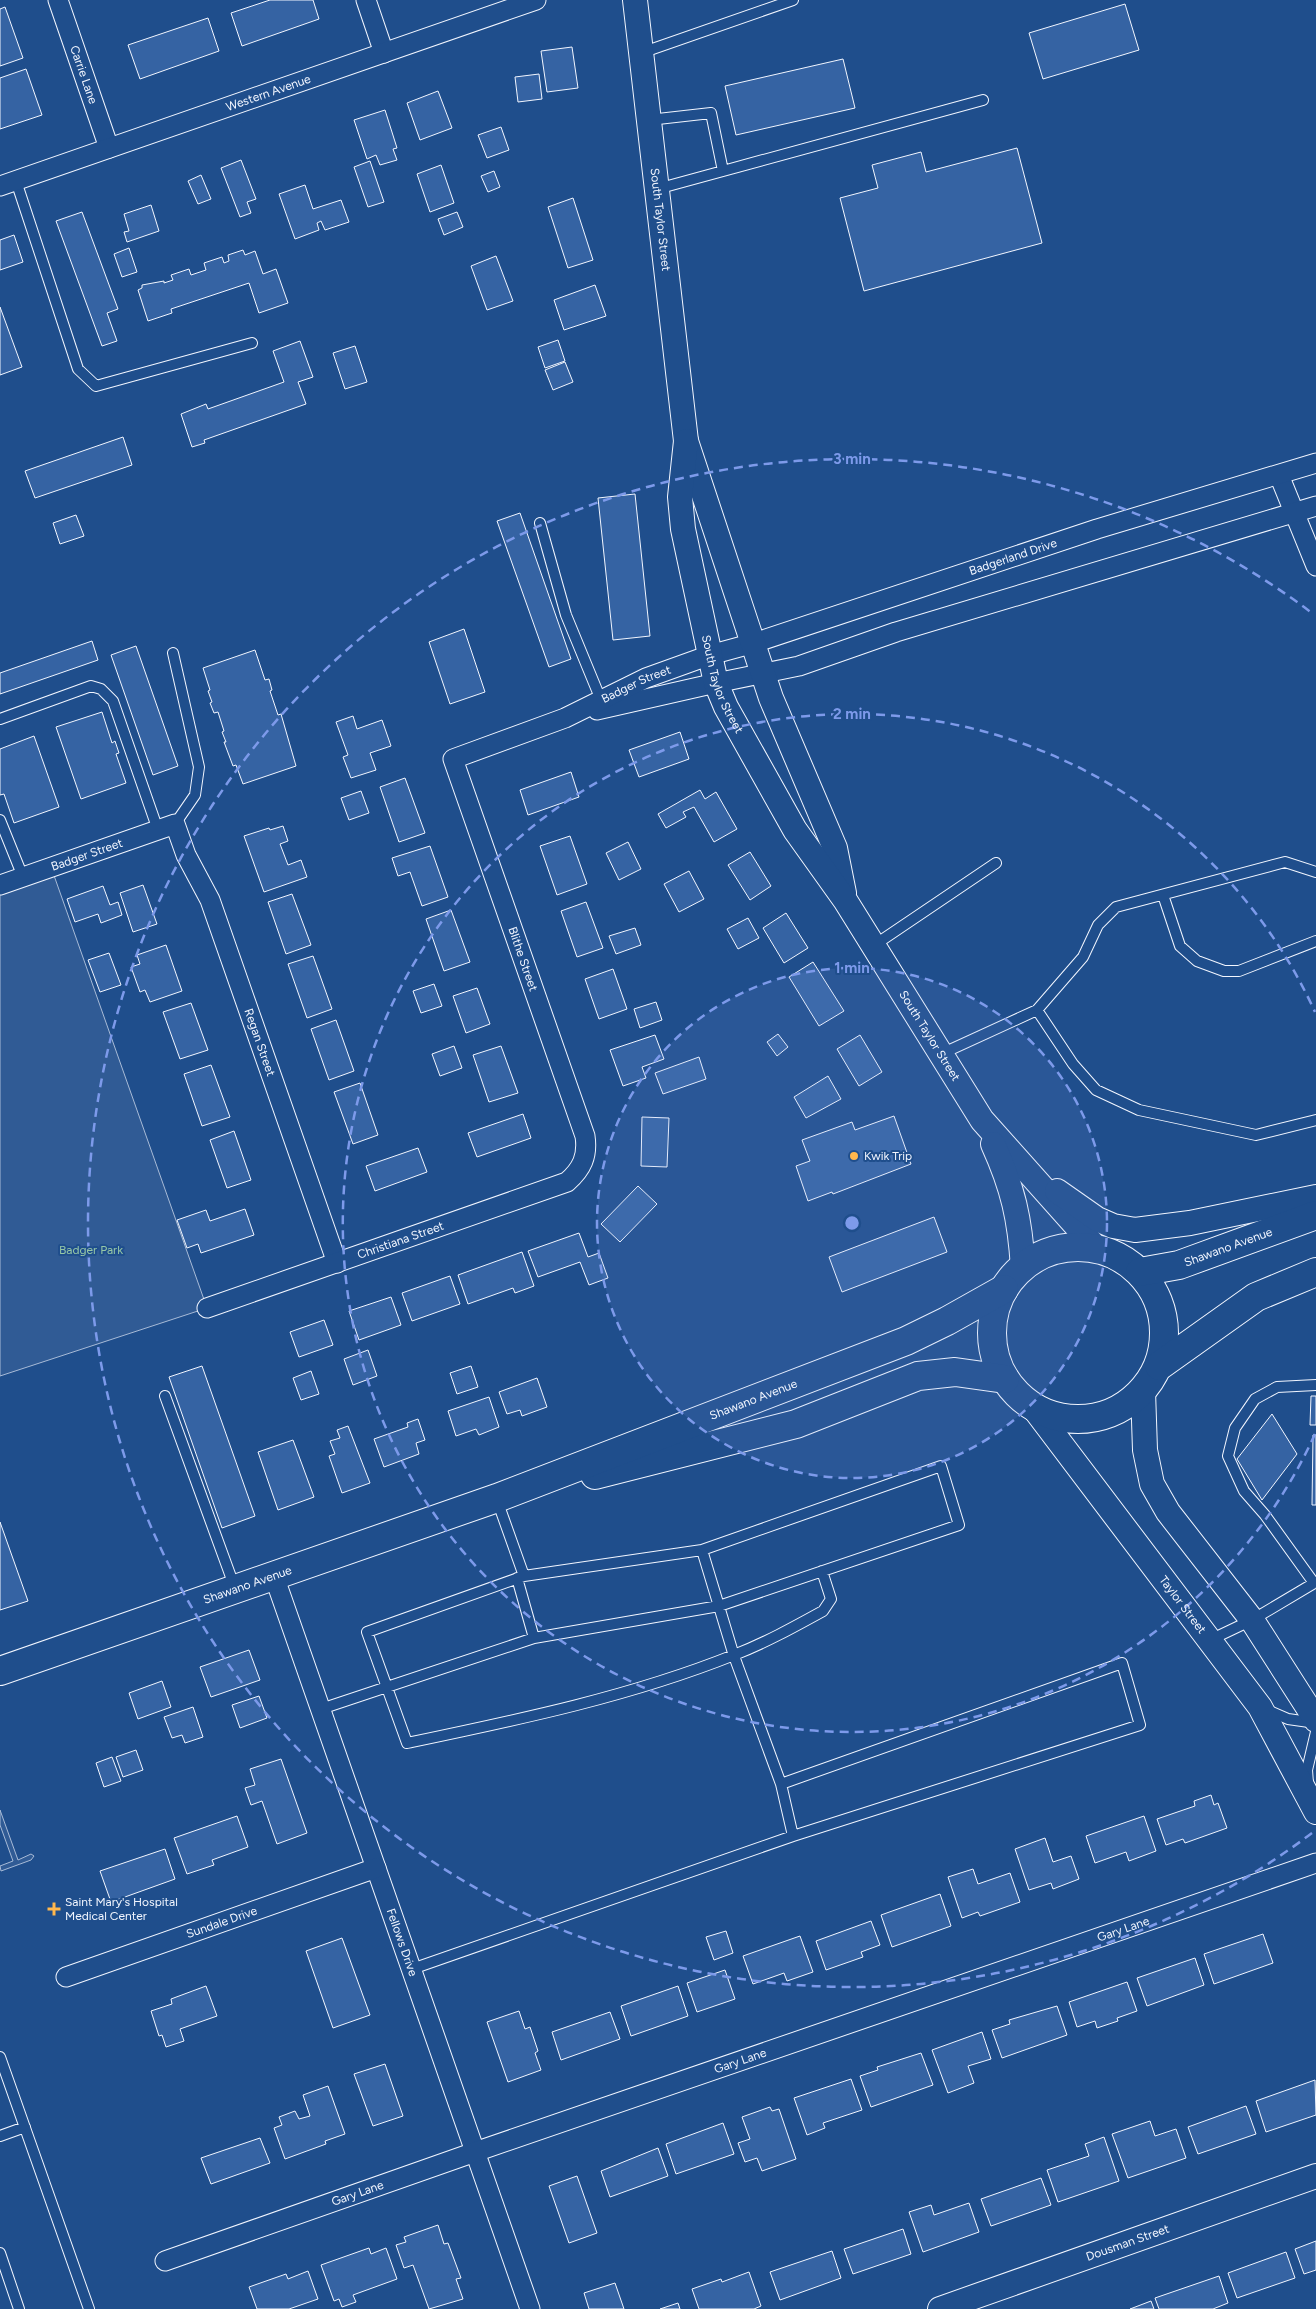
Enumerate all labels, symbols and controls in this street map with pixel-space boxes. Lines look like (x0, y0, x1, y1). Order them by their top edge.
street label: Carrie Lane (67, 44, 100, 106)
street label: Western Avenue (224, 72, 313, 114)
street label: South Taylor Street (647, 167, 673, 272)
text: 3 min (833, 450, 871, 468)
street label: Badgerland Drive (967, 536, 1059, 578)
street label: South Taylor Street (699, 634, 746, 736)
street label: Badger Street (599, 662, 673, 706)
text: 2 min (833, 705, 871, 723)
street label: Badger Street (49, 836, 125, 874)
street label: Blithe Street (505, 925, 541, 993)
text: 1 min (834, 959, 870, 977)
street label: South Taylor Street (896, 988, 963, 1084)
street label: Regan Street (242, 1007, 278, 1078)
place label: Kwik Trip (864, 1149, 912, 1163)
marker: Kwik Trip (848, 1150, 860, 1162)
centre of rings (843, 1214, 861, 1232)
street label: Christiana Street (355, 1219, 446, 1262)
street label: Shawano Avenue (1182, 1224, 1275, 1270)
park label: Badger Park (59, 1243, 123, 1257)
street label: Shawano Avenue (708, 1376, 800, 1423)
street label: Shawano Avenue (201, 1563, 294, 1607)
street label: Taylor Street (1156, 1573, 1209, 1637)
place label: Saint Mary's Hospital Medical Center (65, 1895, 178, 1923)
marker: Saint Mary's Hospital Medical Center (47, 1902, 61, 1916)
street label: Sundale Drive (184, 1903, 259, 1941)
street label: Fellows Drive (384, 1907, 420, 1978)
street label: Gary Lane (1095, 1914, 1152, 1945)
street label: Gary Lane (712, 2045, 769, 2076)
street label: Gary Lane (330, 2178, 386, 2209)
street label: Dousman Street (1084, 2221, 1171, 2264)

